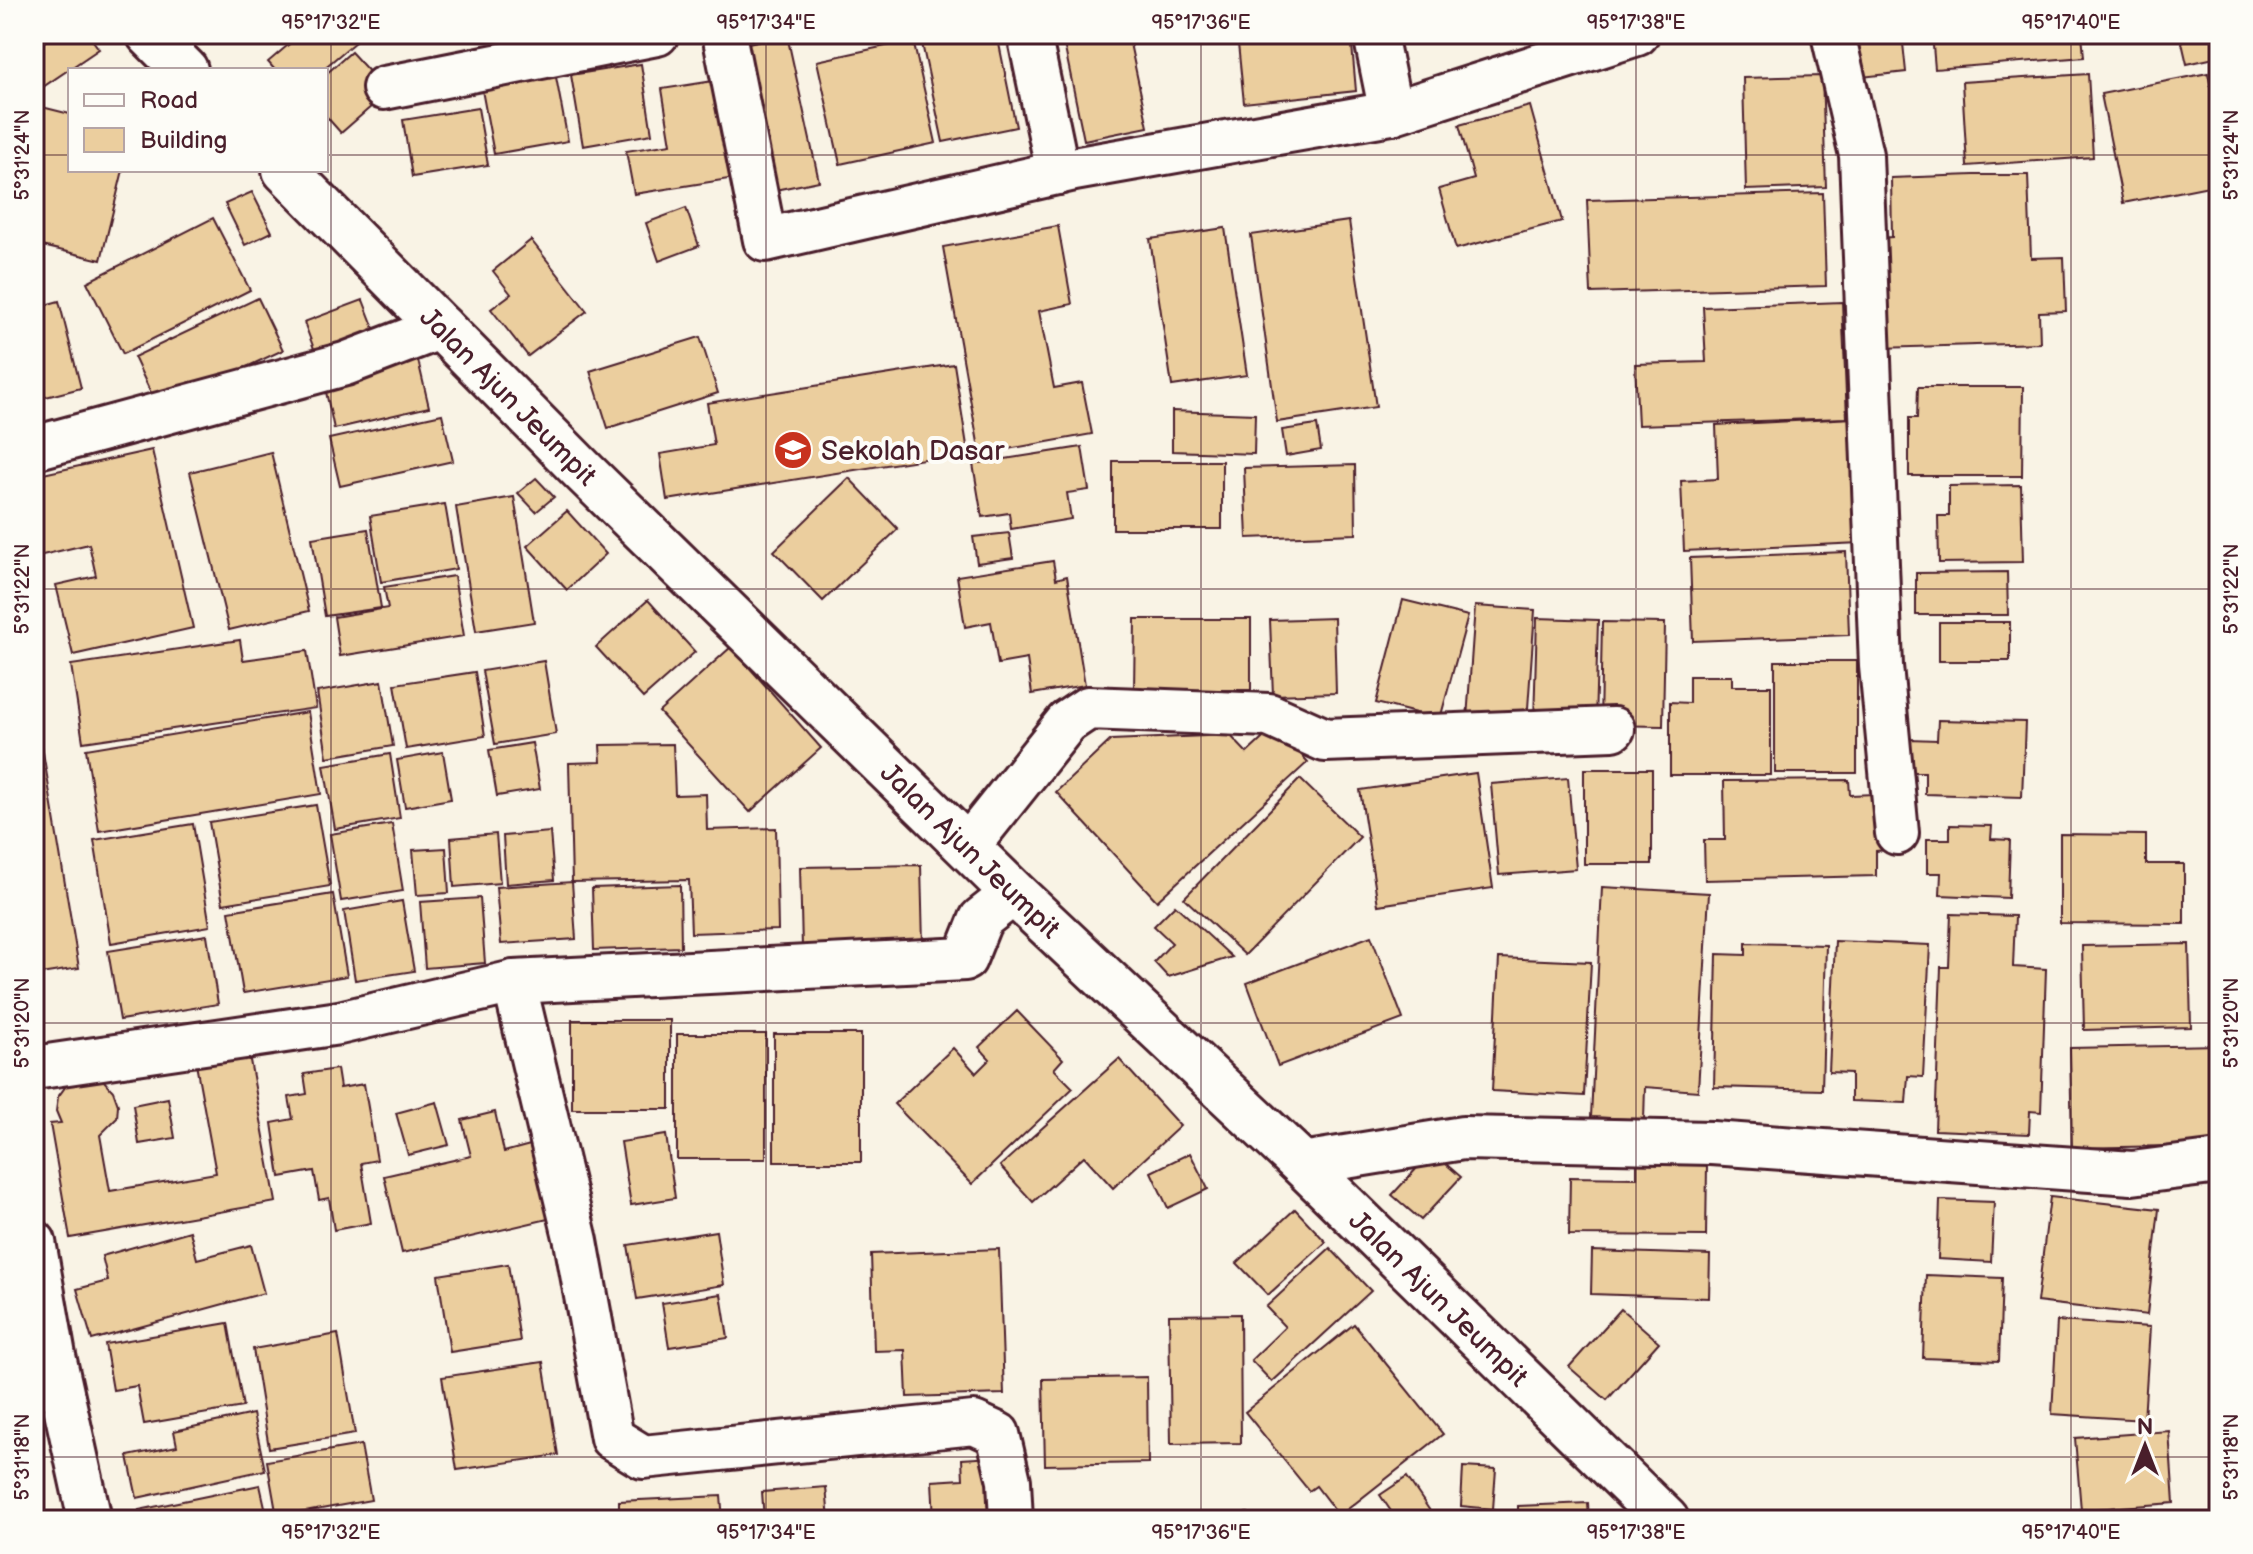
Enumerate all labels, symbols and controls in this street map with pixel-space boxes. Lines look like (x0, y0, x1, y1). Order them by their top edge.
text: 95°17'32"E (282, 11, 380, 35)
text: 95°17'34"E (716, 11, 816, 35)
text: 95°17'36"E (1151, 11, 1251, 35)
text: 95°17'38"E (1587, 11, 1685, 35)
text: 95°17'40"E (2022, 11, 2120, 35)
legend (68, 68, 328, 172)
text: Road (140, 86, 198, 115)
text: 5°31'24"N (11, 109, 35, 201)
text: 5°31'24"N (2220, 109, 2244, 201)
text: Building (140, 126, 227, 155)
street label: Jalan Ajun Jeumpit (412, 301, 603, 493)
school or university icon: Sekolah Dasar (772, 429, 814, 471)
place label: Sekolah Dasar (821, 435, 1005, 468)
text: 5°31'22"N (11, 543, 35, 635)
text: 5°31'22"N (2220, 543, 2244, 635)
street label: Jalan Ajun Jeumpit (873, 757, 1067, 946)
text: 5°31'20"N (11, 978, 35, 1069)
text: 5°31'20"N (2220, 978, 2244, 1069)
street label: Jalan Ajun Jeumpit (1342, 1204, 1535, 1394)
north arrow (2105, 1406, 2185, 1486)
text: 5°31'18"N (11, 1414, 35, 1500)
text: N (2137, 1414, 2153, 1441)
text: 5°31'18"N (2220, 1414, 2244, 1500)
text: 95°17'32"E (282, 1521, 380, 1545)
text: 95°17'34"E (716, 1521, 816, 1545)
text: 95°17'36"E (1151, 1521, 1251, 1545)
text: 95°17'38"E (1587, 1521, 1685, 1545)
text: 95°17'40"E (2022, 1521, 2120, 1545)

